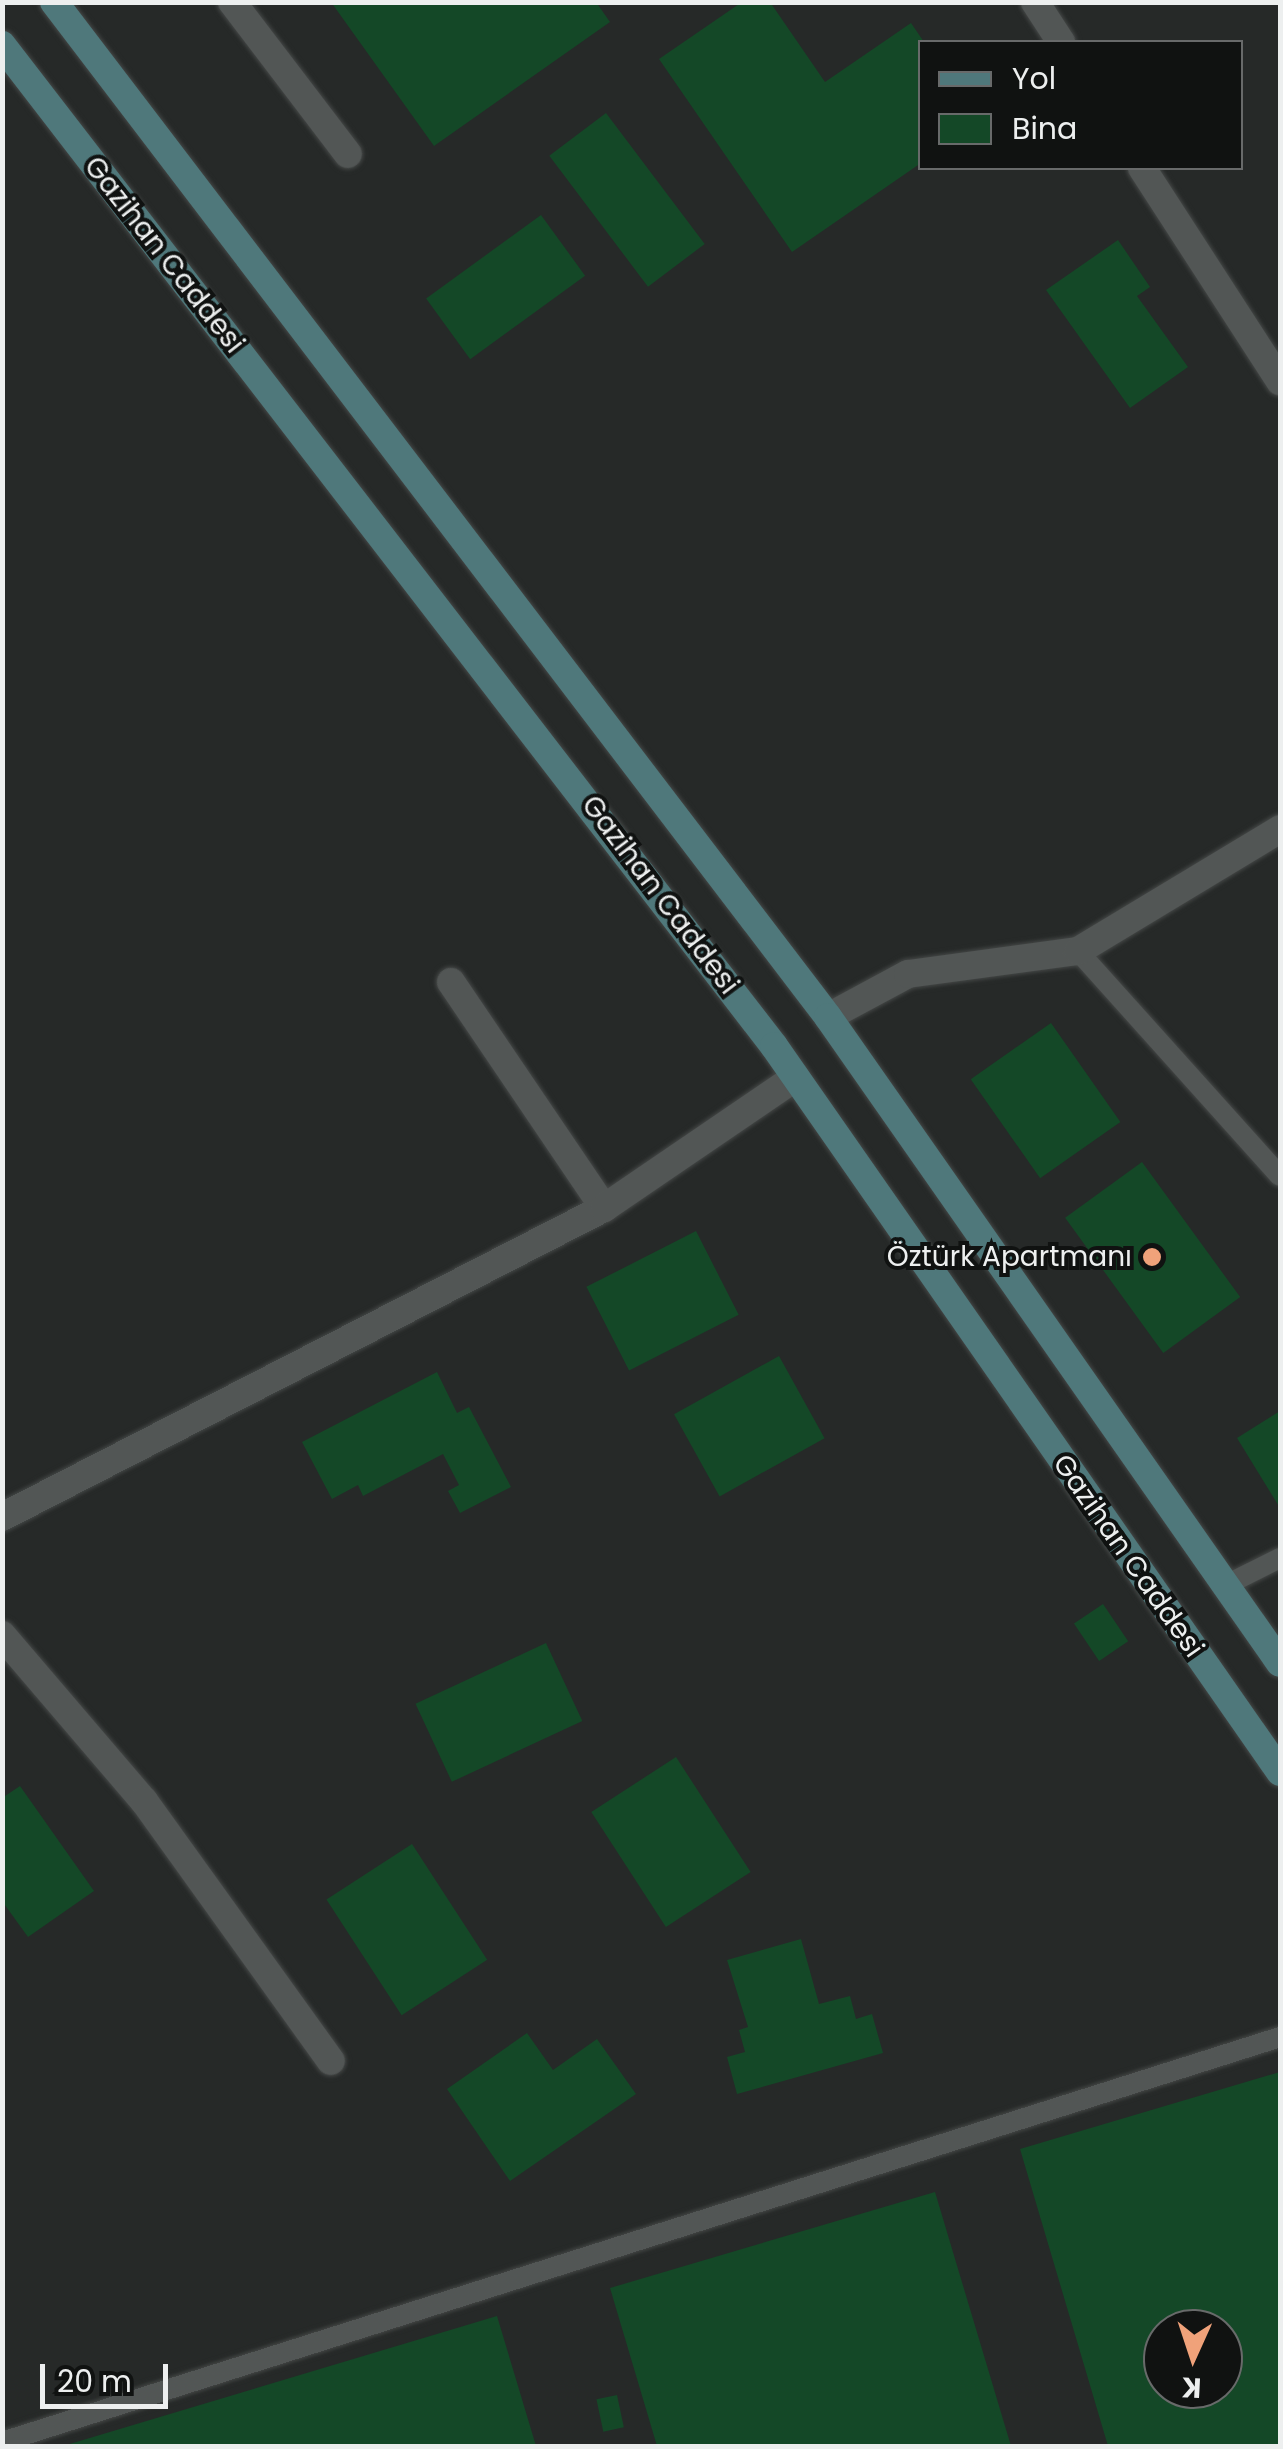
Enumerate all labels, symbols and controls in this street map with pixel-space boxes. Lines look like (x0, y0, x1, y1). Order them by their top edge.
legend (918, 40, 1243, 170)
text: Yol (1012, 57, 1056, 100)
text: Bina (1012, 107, 1077, 150)
street label: Gazihan Caddesi (77, 150, 251, 360)
street label: Gazihan Caddesi (574, 789, 746, 1001)
place label: Öztürk Apartmanı (887, 1240, 1132, 1274)
marker: Öztürk Apartmanı (1141, 1246, 1163, 1268)
street label: Gazihan Caddesi (1045, 1448, 1211, 1664)
north arrow (1143, 2309, 1243, 2409)
scale bar (45, 2344, 172, 2406)
text: 20 m (57, 2360, 132, 2403)
text: K (1181, 2367, 1202, 2407)

